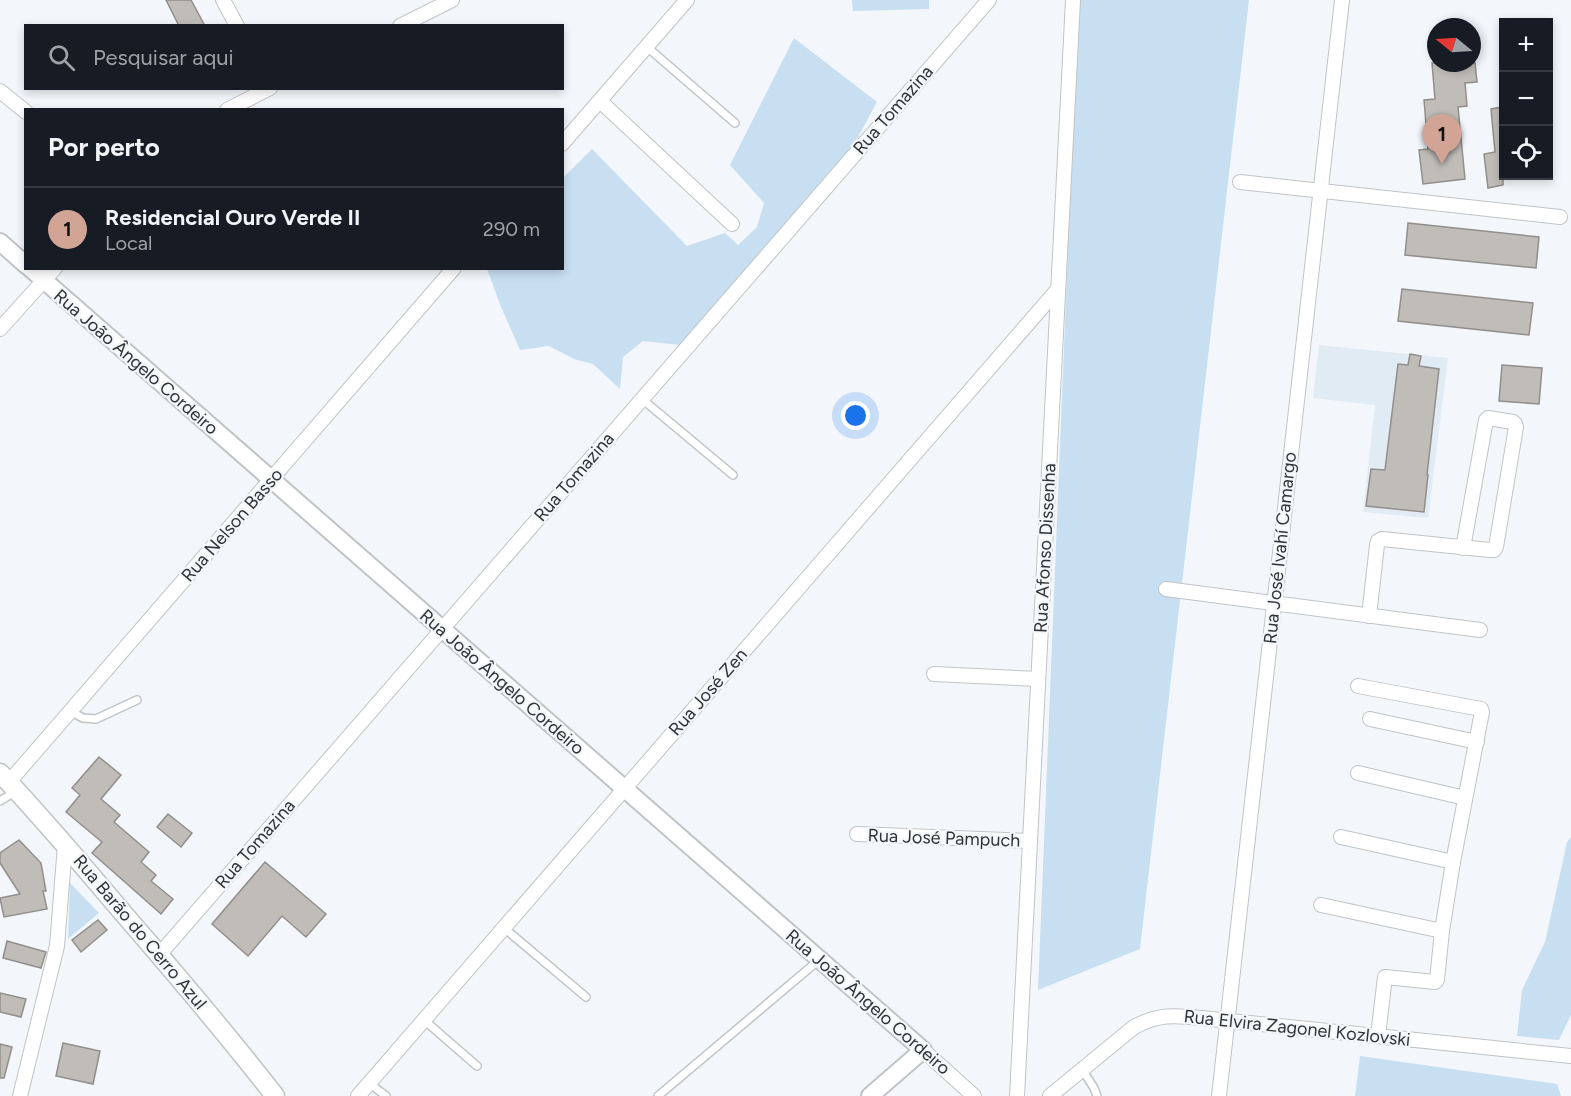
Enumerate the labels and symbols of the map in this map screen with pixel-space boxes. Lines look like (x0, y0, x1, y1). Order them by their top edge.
north arrow (1427, 18, 1481, 72)
street label: Rua Tomazina (848, 61, 938, 159)
pin: 1 (1422, 114, 1462, 164)
street label: Rua João Ângelo Cordeiro (49, 285, 223, 439)
your location (841, 401, 870, 430)
street label: Rua Tomazina (529, 428, 619, 526)
street label: Rua José Ivahí Camargo (1259, 451, 1301, 645)
street label: Rua Afonso Dissenha (1030, 463, 1060, 633)
street label: Rua Nelson Basso (177, 464, 287, 586)
street label: Rua João Ângelo Cordeiro (415, 605, 589, 759)
street label: Rua José Zen (664, 644, 752, 740)
street label: Rua Tomazina (210, 795, 300, 893)
street label: Rua José Pampuch (867, 824, 1021, 852)
street label: Rua Barão do Cerro Azul (69, 850, 211, 1014)
street label: Rua João Ângelo Cordeiro (781, 925, 955, 1079)
street label: Rua Elvira Zagonel Kozlovski (1183, 1005, 1411, 1051)

